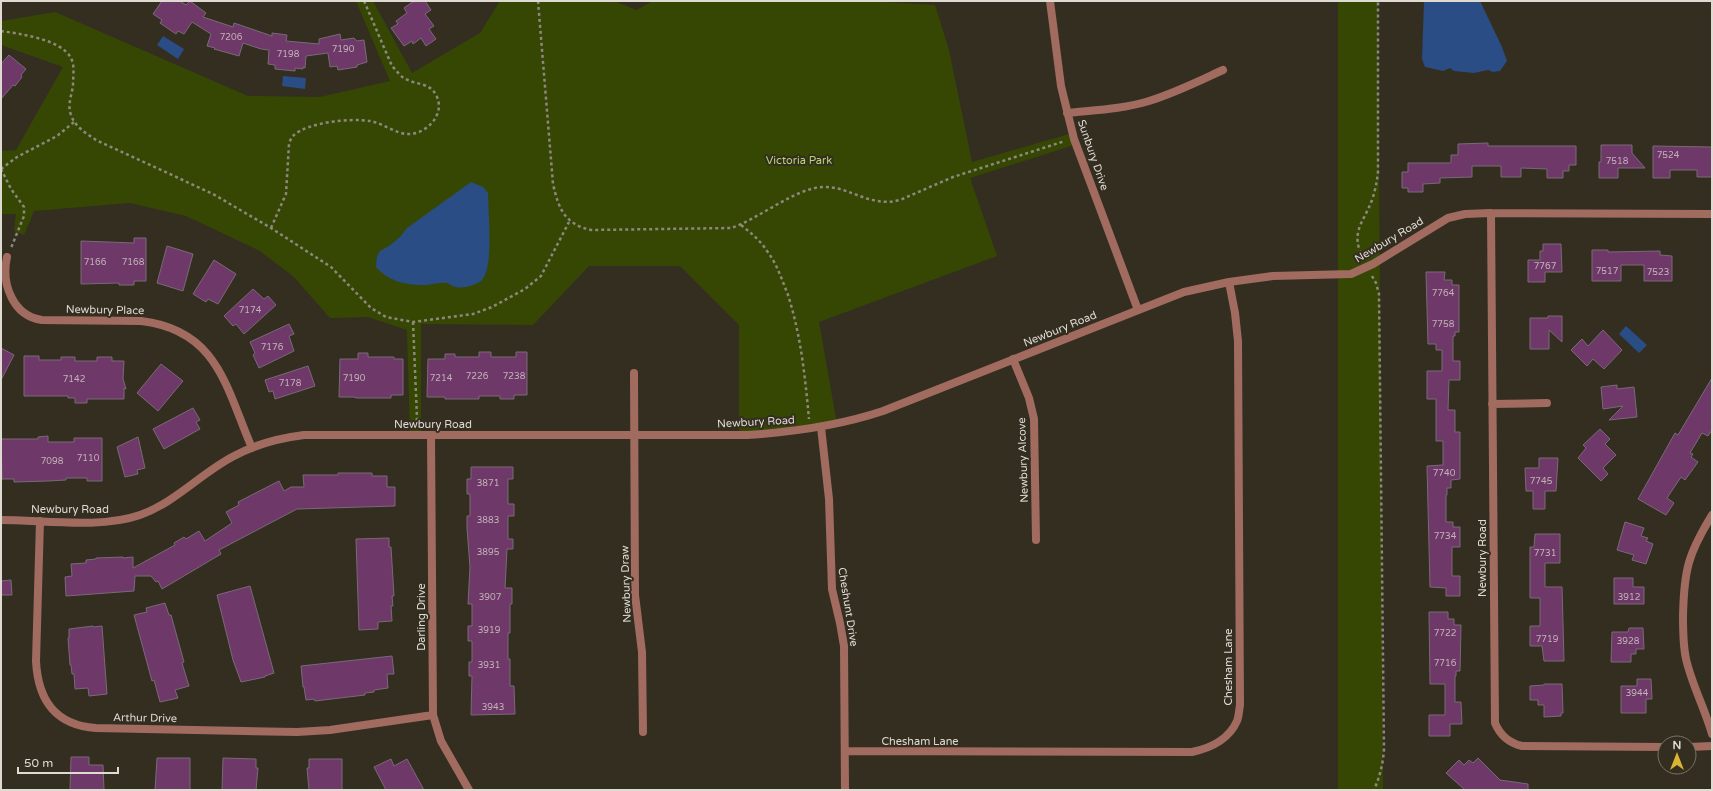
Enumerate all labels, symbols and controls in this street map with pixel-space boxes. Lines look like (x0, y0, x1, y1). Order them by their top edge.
house number: 7206 (220, 32, 243, 43)
house number: 7190 (332, 44, 355, 55)
house number: 7198 (277, 49, 300, 60)
street label: Sunbury Drive (1075, 118, 1111, 192)
house number: 7524 (1657, 150, 1680, 161)
park label: Victoria Park (766, 154, 832, 167)
house number: 7518 (1606, 156, 1629, 167)
street label: Newbury Road (1352, 214, 1426, 266)
house number: 7166 (84, 257, 107, 268)
house number: 7168 (122, 257, 145, 268)
house number: 7767 (1534, 261, 1557, 272)
house number: 7517 (1596, 266, 1619, 277)
house number: 7523 (1647, 267, 1669, 278)
house number: 7764 (1432, 288, 1455, 299)
street label: Newbury Place (66, 303, 144, 317)
house number: 7174 (239, 305, 262, 316)
street label: Newbury Road (1021, 308, 1099, 350)
house number: 7758 (1432, 319, 1455, 330)
house number: 7176 (261, 342, 284, 353)
house number: 7226 (466, 371, 489, 382)
house number: 7238 (503, 371, 526, 382)
house number: 7190 (343, 373, 366, 384)
house number: 7214 (430, 373, 453, 384)
house number: 7142 (63, 374, 85, 385)
house number: 7178 (279, 378, 302, 389)
street label: Newbury Road (717, 413, 795, 431)
street label: Newbury Alcove (1015, 417, 1031, 503)
street label: Newbury Road (394, 418, 472, 431)
house number: 7110 (77, 453, 100, 464)
house number: 7098 (41, 456, 64, 467)
house number: 7740 (1433, 468, 1456, 479)
house number: 7745 (1530, 476, 1553, 487)
house number: 3871 (477, 478, 499, 489)
street label: Newbury Road (31, 503, 109, 516)
house number: 3883 (477, 515, 499, 526)
street label: Newbury Road (1476, 519, 1489, 597)
house number: 7734 (1434, 531, 1457, 542)
street label: Newbury Draw (618, 545, 634, 623)
house number: 3895 (477, 547, 500, 558)
house number: 7731 (1534, 548, 1556, 559)
street label: Cheshunt Drive (835, 567, 861, 647)
street label: Darling Drive (415, 583, 428, 651)
house number: 3907 (479, 592, 502, 603)
house number: 3912 (1618, 592, 1640, 603)
house number: 3919 (478, 625, 501, 636)
street label: Chesham Lane (1222, 628, 1235, 706)
house number: 7722 (1434, 628, 1456, 639)
house number: 7719 (1536, 634, 1559, 645)
house number: 3928 (1617, 636, 1640, 647)
house number: 7716 (1434, 658, 1457, 669)
house number: 3931 (478, 660, 500, 671)
house number: 3944 (1626, 688, 1649, 699)
house number: 3943 (482, 702, 504, 713)
street label: Arthur Drive (113, 711, 177, 725)
street label: Chesham Lane (881, 735, 959, 748)
north arrow (1657, 735, 1697, 775)
text: N (1673, 739, 1681, 752)
scale bar (18, 749, 118, 775)
text: 50 m (24, 756, 53, 770)

